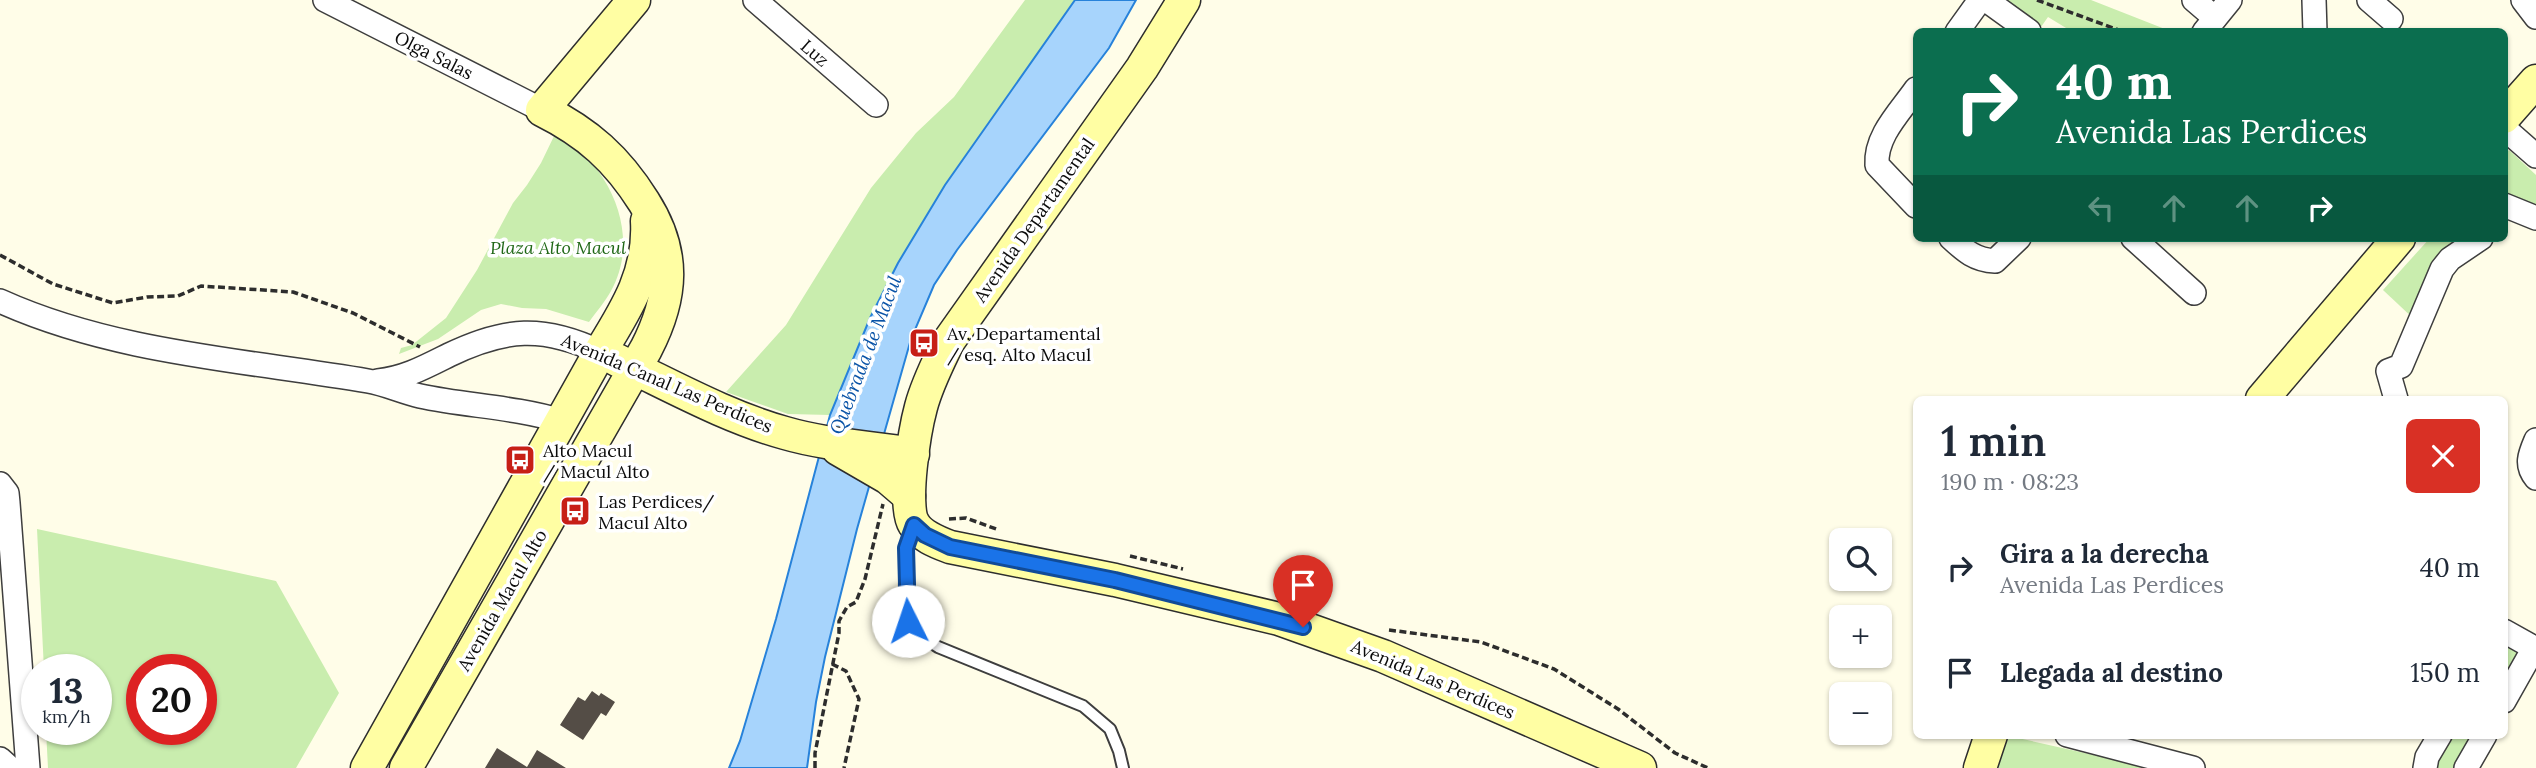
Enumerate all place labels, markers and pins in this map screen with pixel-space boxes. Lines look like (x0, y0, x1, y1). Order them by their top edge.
place label: Av. Departamental / esq. Alto Macul (946, 322, 1101, 366)
bus stop icon: Av. Departamental / esq. Alto Macul (907, 326, 941, 360)
place label: Alto Macul / Macul Alto (542, 439, 650, 483)
bus stop icon: Alto Macul / Macul Alto (503, 443, 537, 477)
place label: Las Perdices/ Macul Alto (598, 490, 715, 534)
bus stop icon: Las Perdices/ Macul Alto (558, 494, 592, 528)
pin (1273, 555, 1333, 627)

